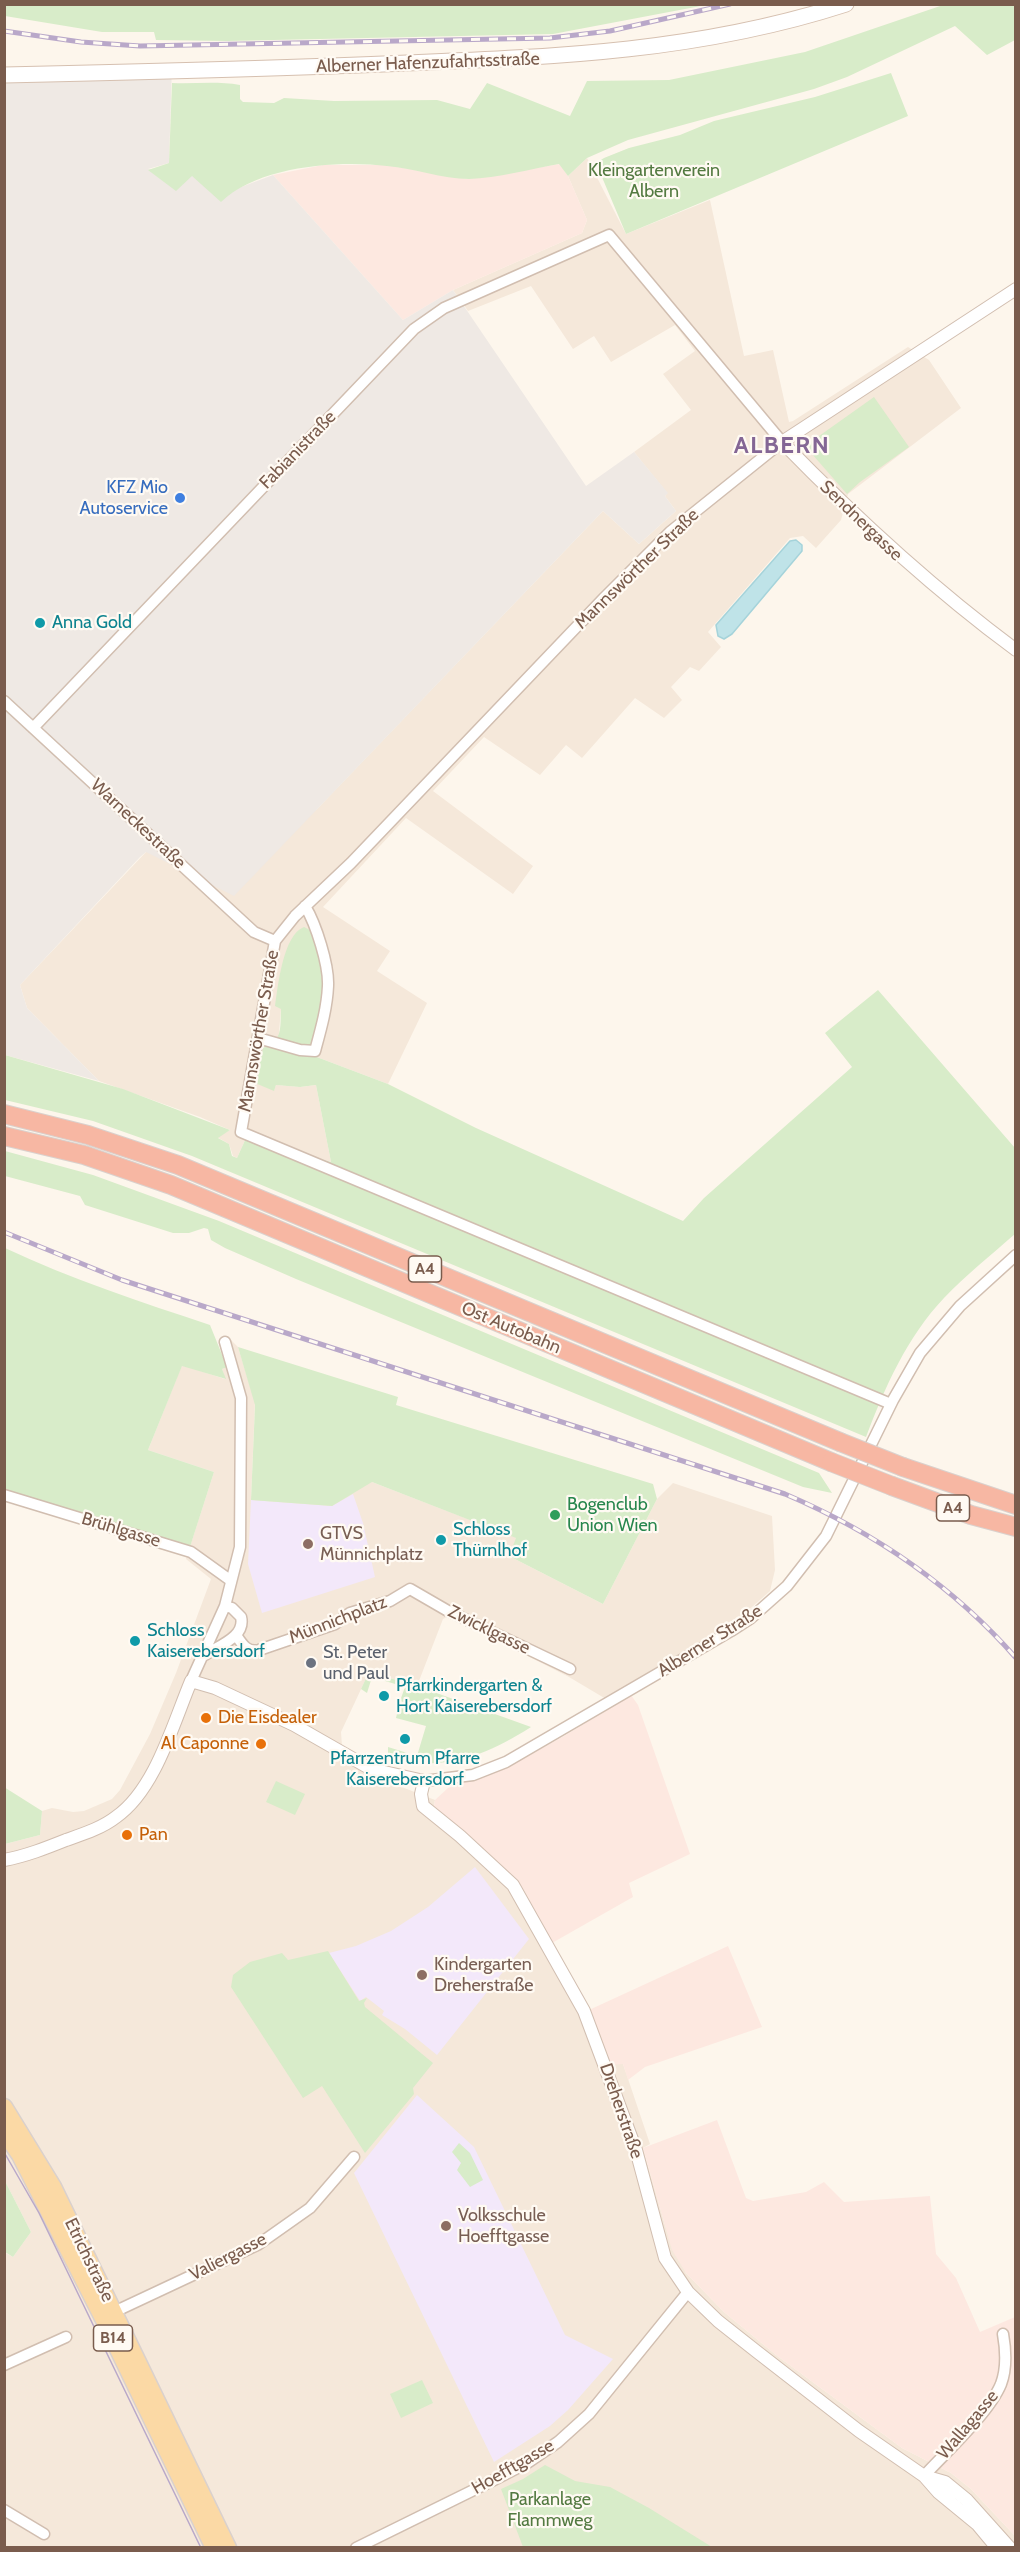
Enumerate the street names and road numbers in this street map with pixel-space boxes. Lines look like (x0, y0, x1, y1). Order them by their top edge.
street label: Alberner Hafenzufahrtsstraße (316, 48, 540, 78)
street label: Fabianistraße (255, 406, 341, 494)
street label: Sendnergasse (815, 476, 907, 566)
street label: Mannswörther Straße (570, 504, 704, 634)
street label: Warneckestraße (86, 774, 190, 874)
street label: Mannswörther Straße (234, 948, 284, 1114)
road number: A4 (408, 1256, 442, 1282)
street label: Ost Autobahn (458, 1297, 564, 1359)
road number: A4 (936, 1495, 970, 1521)
street label: Brühlgasse (79, 1508, 163, 1552)
street label: Münnichplatz (286, 1591, 390, 1649)
street label: Alberner Straße (654, 1600, 766, 1682)
street label: Zwicklgasse (444, 1601, 534, 1659)
street label: Dreherstraße (595, 2060, 647, 2162)
street label: Etrichstraße (59, 2215, 119, 2305)
street label: Valiergasse (186, 2228, 270, 2286)
road number: B14 (94, 2325, 132, 2351)
street label: Wallagasse (933, 2386, 1003, 2464)
street label: Hoefftgasse (468, 2435, 558, 2499)

